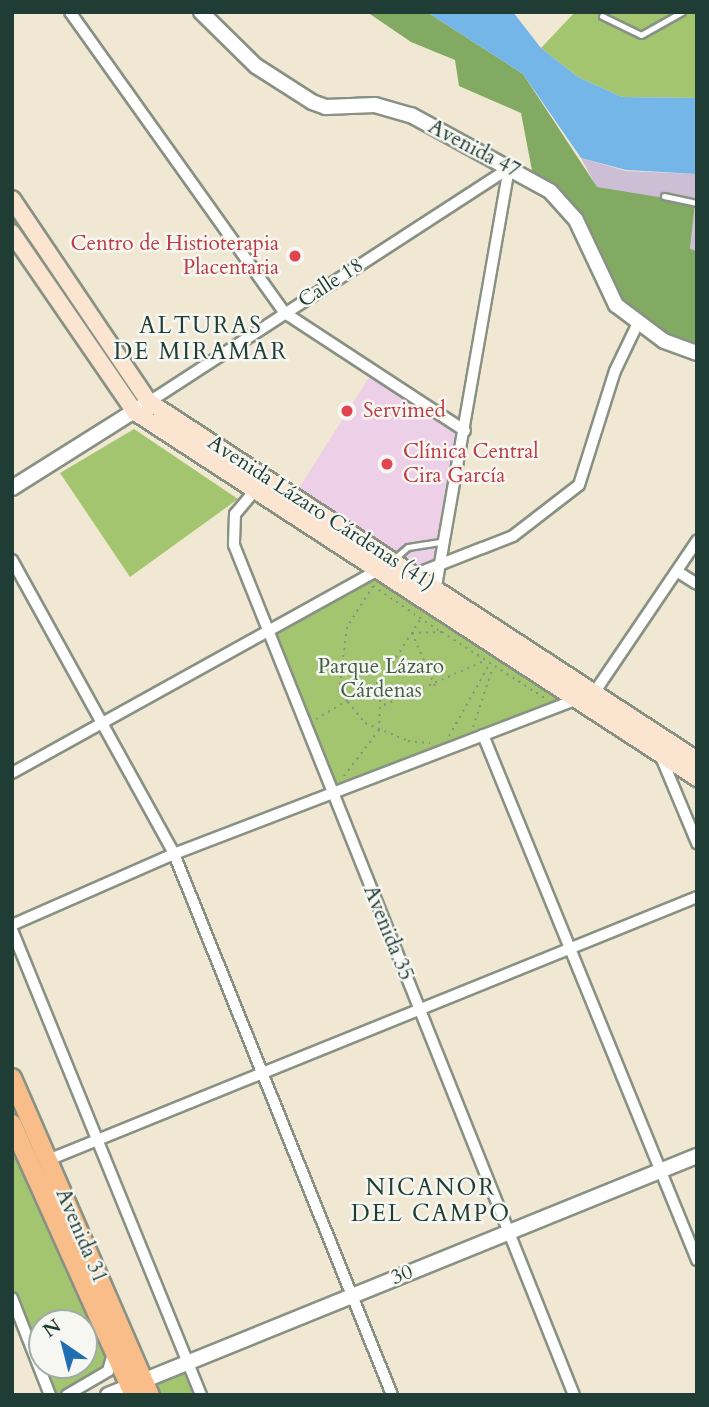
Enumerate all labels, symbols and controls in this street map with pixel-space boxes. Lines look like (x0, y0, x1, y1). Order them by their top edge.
street label: Avenida 47 (424, 114, 524, 184)
place label: Centro de Histioterapia Placentaria (70, 231, 279, 281)
marker: Centro de Histioterapia Placentaria (285, 246, 305, 266)
street label: Calle 18 (294, 253, 368, 313)
district label: ALTURAS DE MIRAMAR (115, 312, 287, 366)
place label: Servimed (363, 398, 446, 424)
marker: Servimed (337, 401, 357, 421)
street label: Avenida Lázaro Cárdenas (41) (203, 430, 439, 596)
place label: Clínica Central Cira García (403, 439, 539, 489)
marker: Clínica Central Cira García (377, 454, 397, 474)
park label: Parque Lázaro Cárdenas (318, 654, 444, 704)
street label: Avenida 35 (358, 882, 418, 984)
district label: NICANOR DEL CAMPO (352, 1174, 510, 1228)
street label: Avenida 31 (50, 1185, 112, 1287)
street label: 30 (387, 1259, 417, 1291)
north arrow (28, 1309, 98, 1379)
text: N (38, 1313, 66, 1344)

